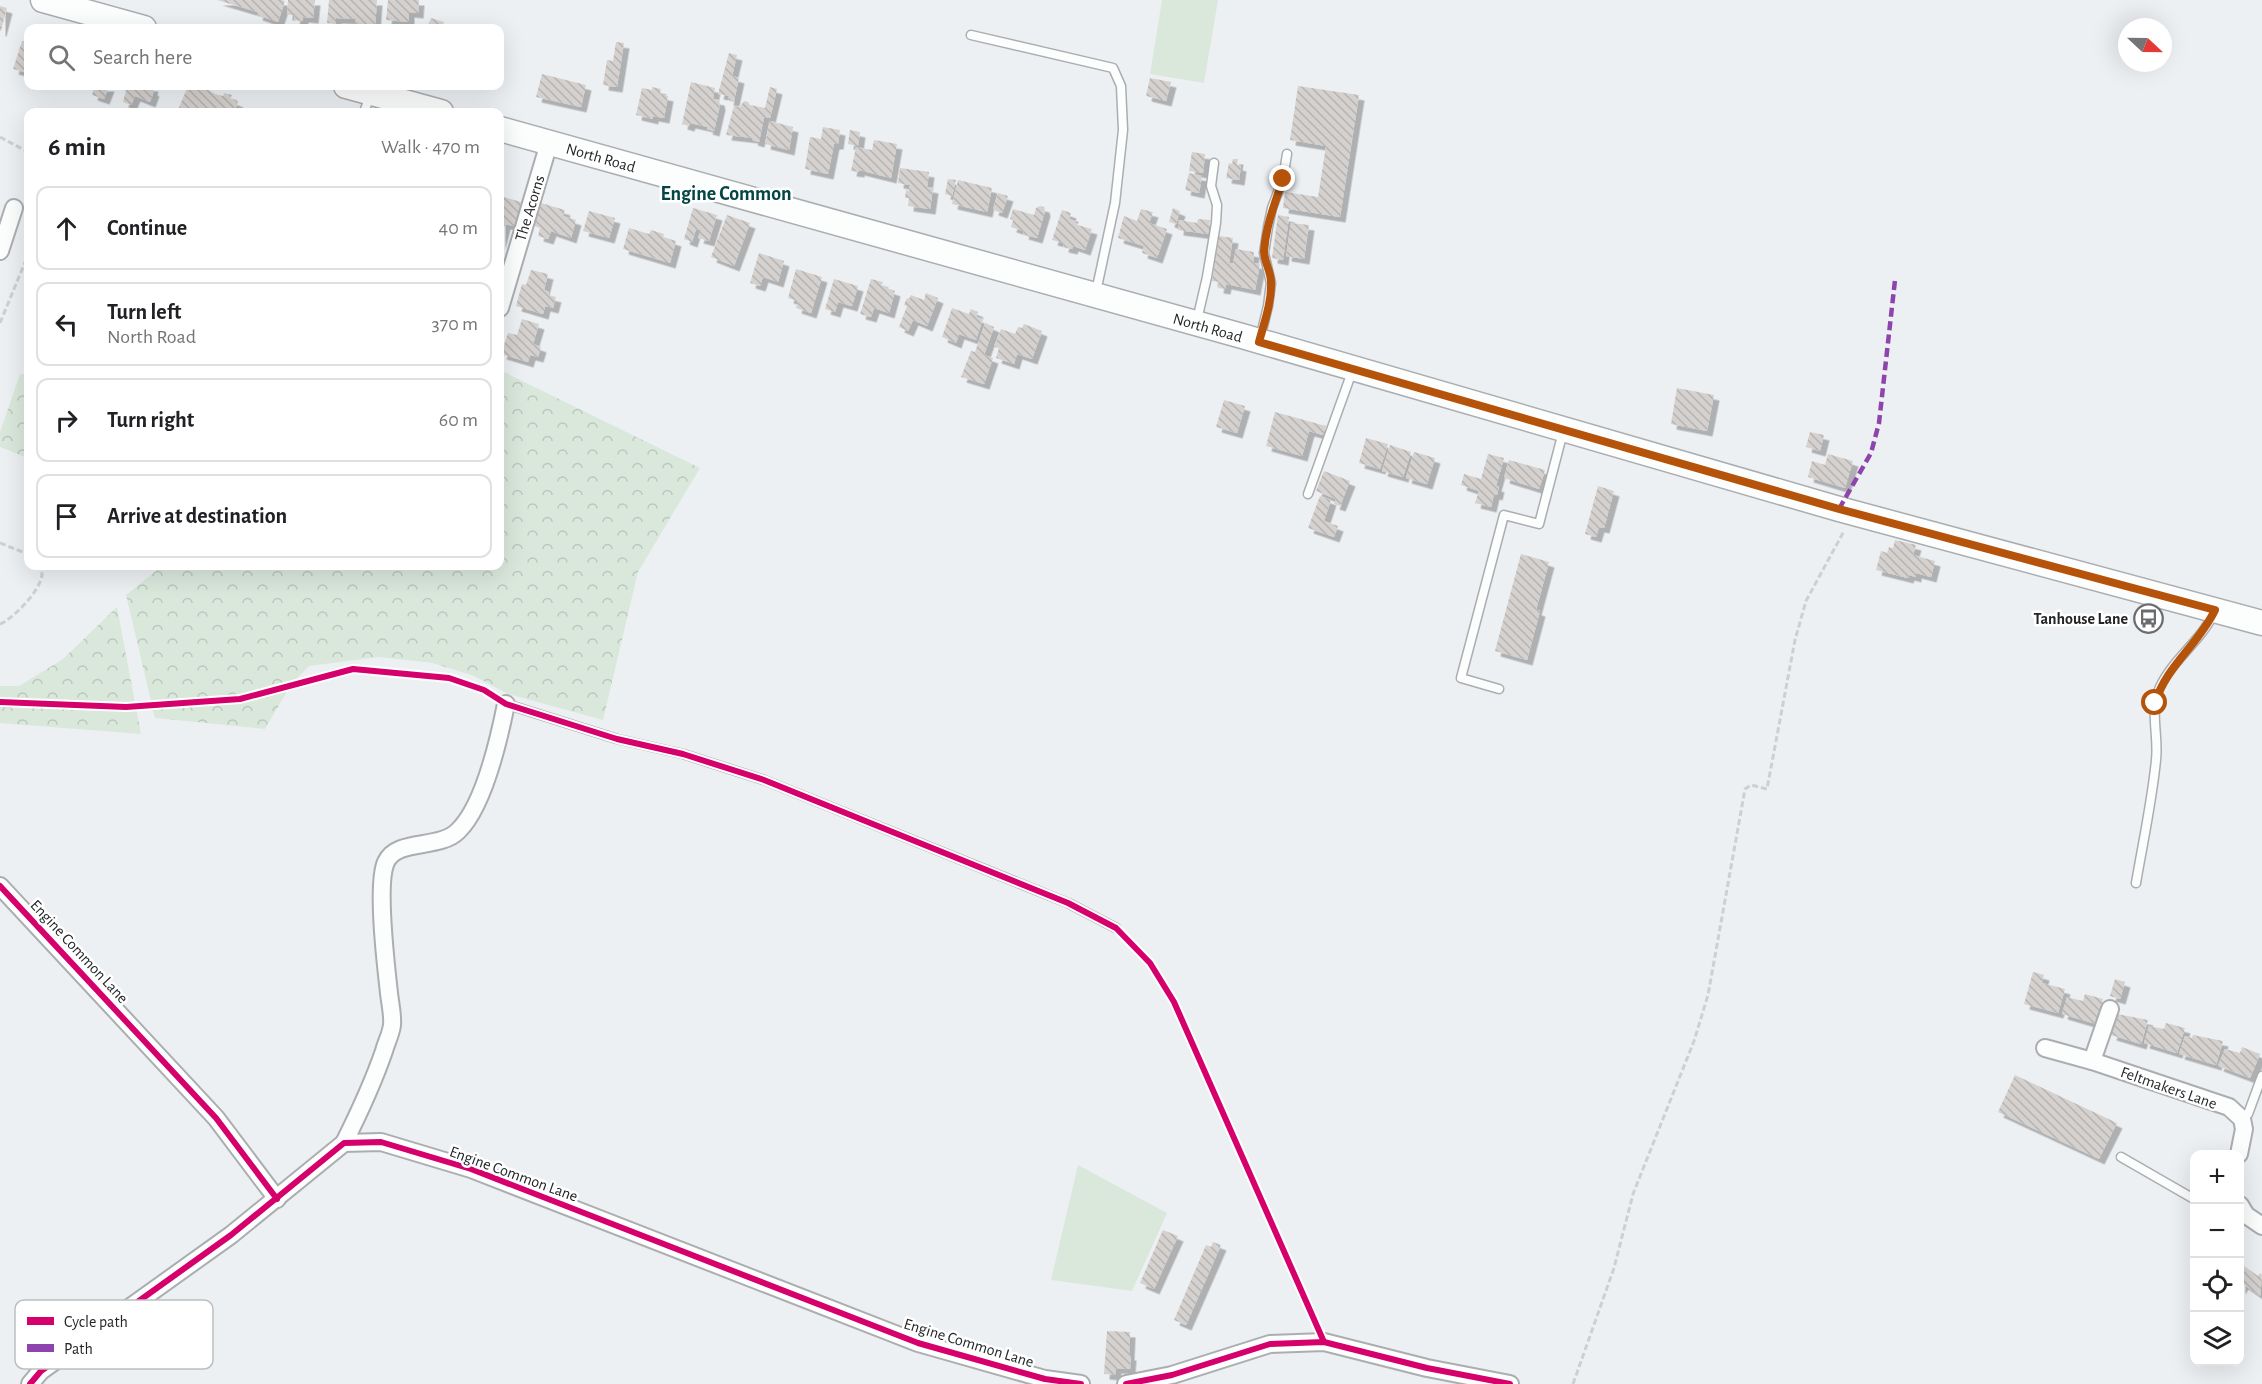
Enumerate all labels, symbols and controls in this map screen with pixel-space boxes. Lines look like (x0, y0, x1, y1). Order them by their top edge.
north arrow (2118, 18, 2172, 72)
search box (24, 24, 504, 90)
icon: search (45, 41, 78, 74)
text: Search here (93, 46, 192, 68)
text: 6 min (48, 134, 106, 160)
text: Walk · 470 m (381, 137, 480, 157)
street label: North Road (564, 140, 637, 175)
route end (1269, 165, 1295, 191)
street label: The Acorns (512, 173, 548, 243)
district label: Engine Common (660, 184, 792, 204)
icon: ahead (50, 212, 83, 245)
text: Continue (107, 217, 187, 239)
text: 40 m (439, 218, 478, 238)
text: Turn left (107, 301, 181, 323)
icon: left (50, 308, 83, 341)
street label: North Road (1171, 310, 1244, 345)
text: 370 m (432, 314, 478, 334)
text: North Road (107, 327, 196, 347)
icon: right (50, 404, 83, 437)
text: Turn right (107, 409, 194, 431)
text: 60 m (439, 410, 478, 430)
icon: arrive (50, 500, 83, 533)
text: Arrive at destination (107, 505, 287, 527)
bus stop icon: Tanhouse Lane (2133, 602, 2165, 634)
place label: Tanhouse Lane (2033, 611, 2128, 627)
route start (2141, 689, 2167, 715)
street label: Engine Common Lane (27, 897, 131, 1007)
street label: Feltmakers Lane (2118, 1064, 2219, 1112)
street label: Engine Common Lane (447, 1143, 580, 1205)
map controls (2190, 1150, 2244, 1366)
button: + (2190, 1150, 2244, 1204)
button: − (2190, 1204, 2244, 1258)
button: locate (2190, 1258, 2244, 1312)
legend (15, 1300, 213, 1369)
button: layers (2190, 1312, 2244, 1366)
text: Cycle path (64, 1314, 128, 1331)
street label: Engine Common Lane (902, 1316, 1036, 1370)
text: Path (64, 1341, 93, 1357)

